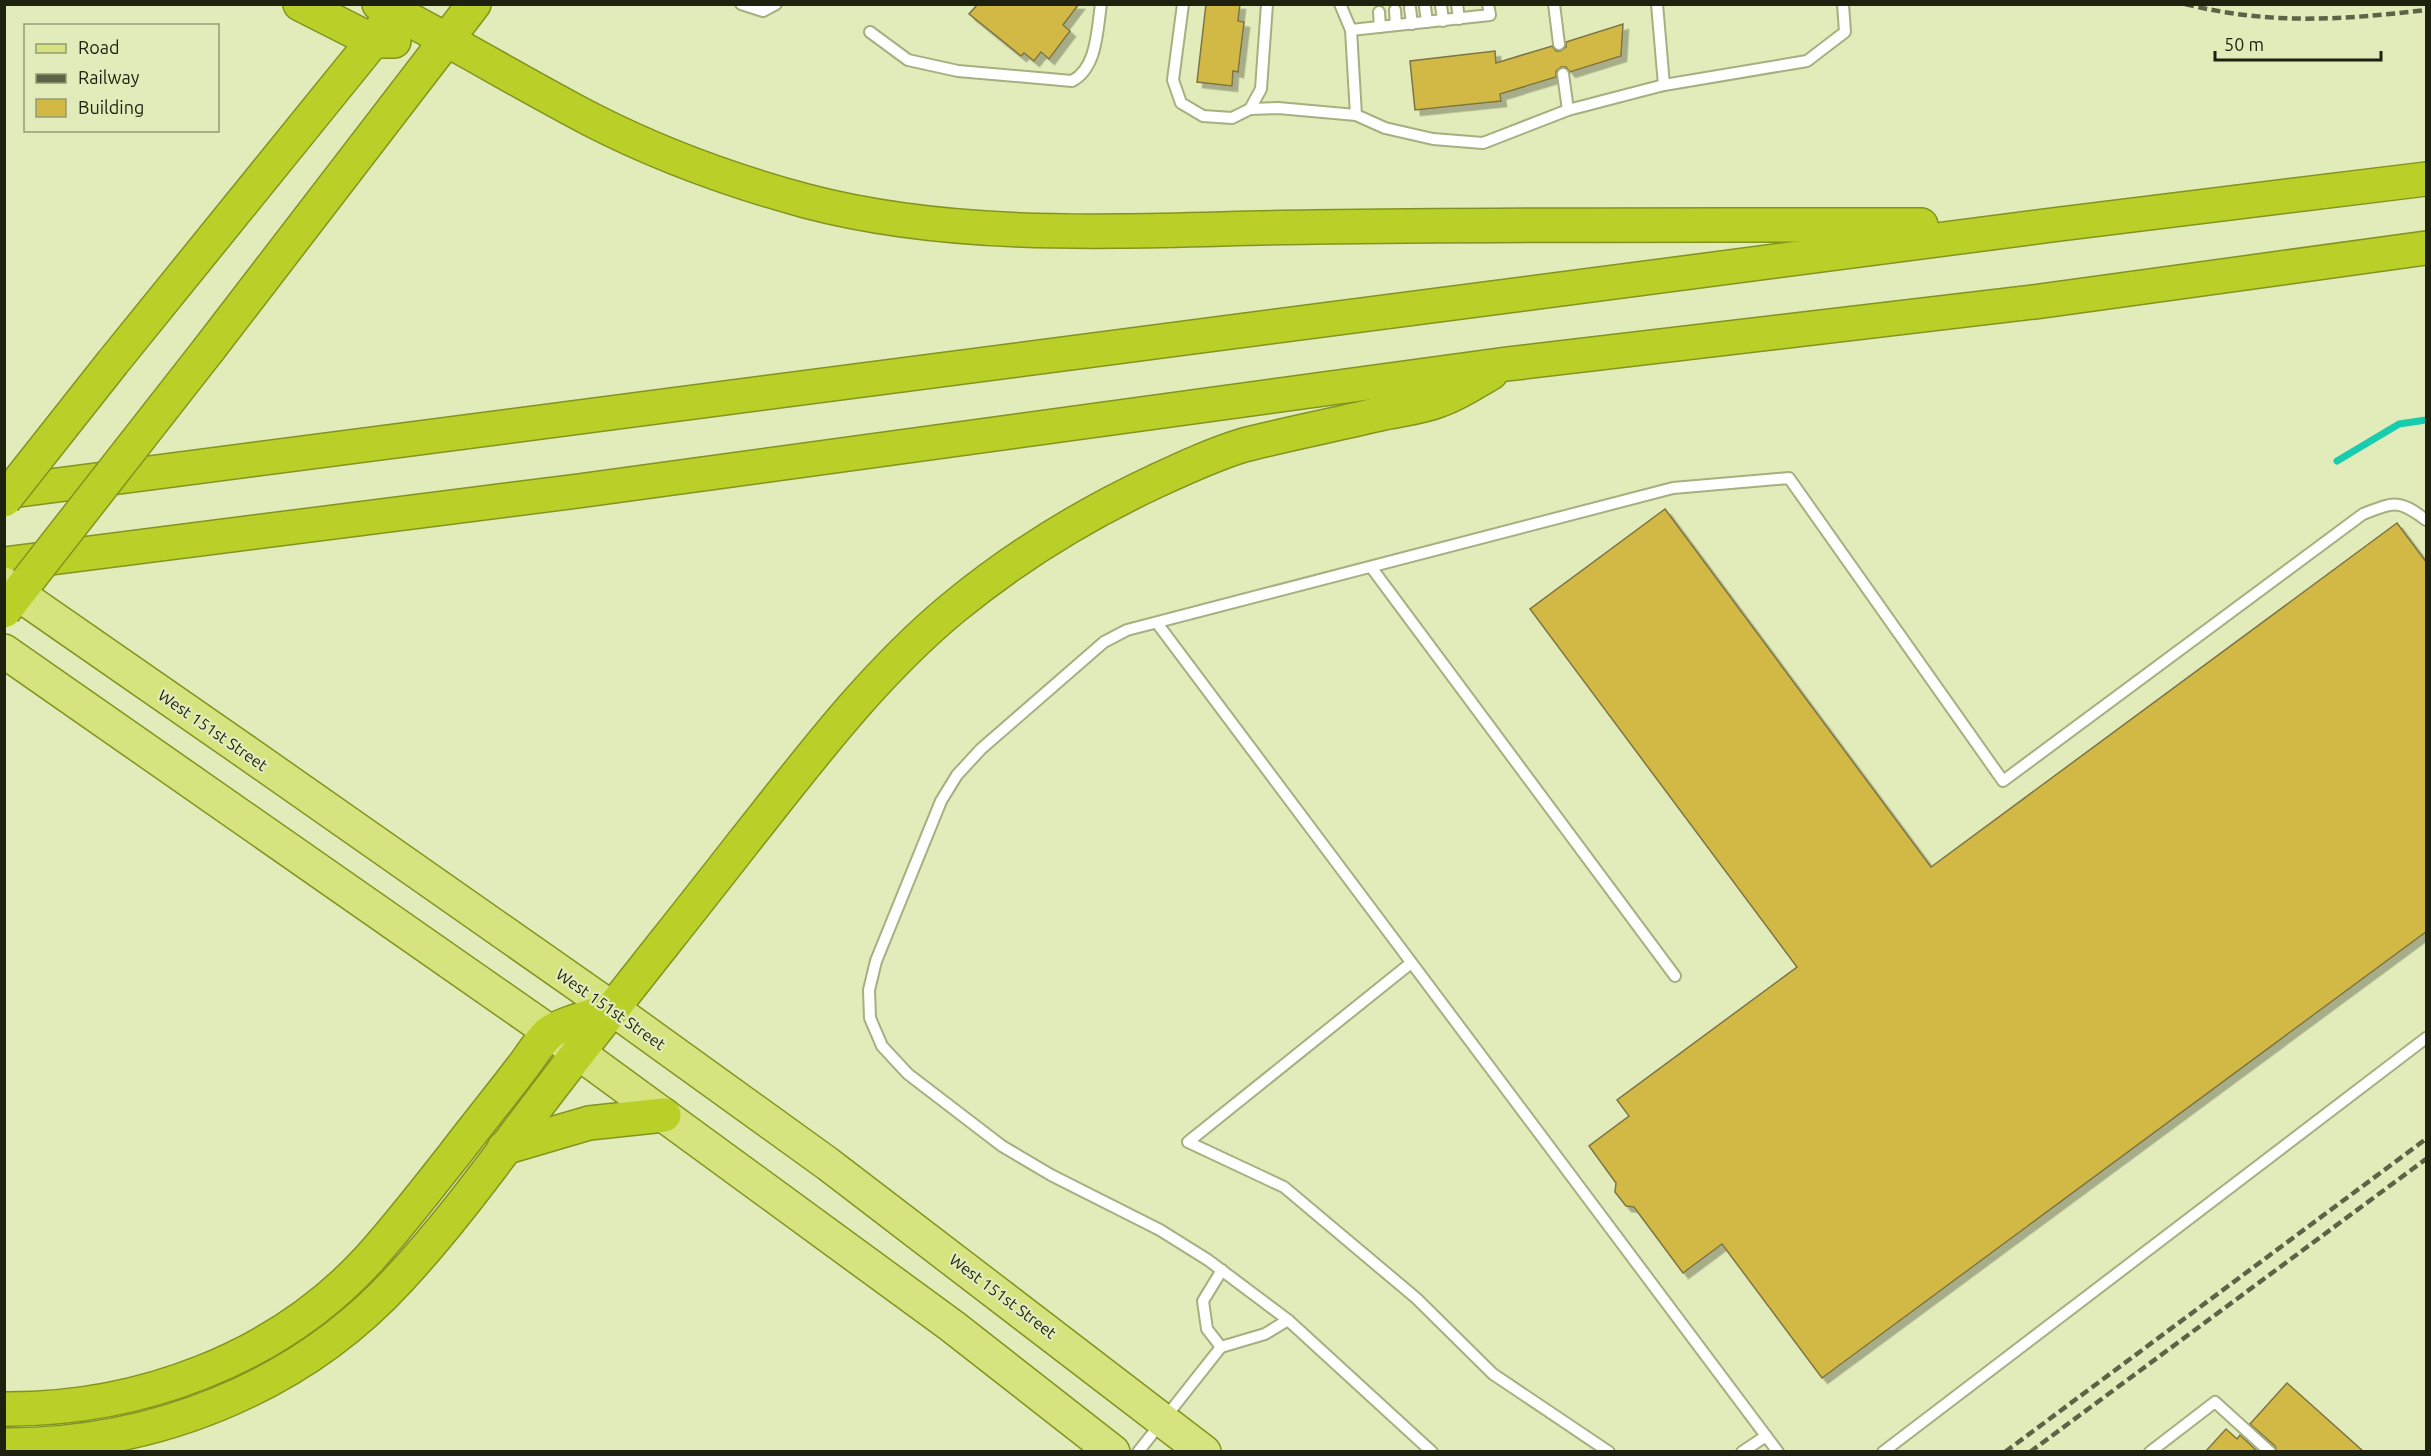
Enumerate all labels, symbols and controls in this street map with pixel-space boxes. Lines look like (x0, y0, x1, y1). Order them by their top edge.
legend (24, 24, 219, 132)
scale bar (2215, 24, 2382, 62)
text: 50 m (2224, 34, 2264, 54)
text: Road (78, 37, 120, 57)
text: Railway (78, 67, 140, 87)
text: Building (78, 97, 144, 117)
street label: West 151st Street (155, 686, 272, 775)
street label: West 151st Street (553, 965, 670, 1054)
street label: West 151st Street (946, 1250, 1060, 1342)

